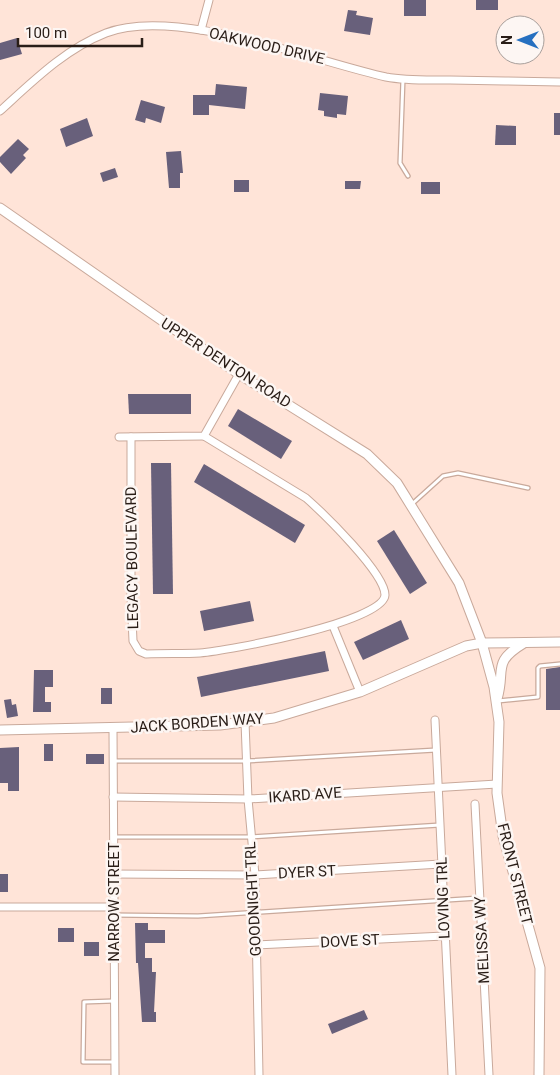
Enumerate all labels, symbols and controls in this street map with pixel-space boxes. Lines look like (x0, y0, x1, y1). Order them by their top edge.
scale bar (18, 15, 141, 47)
north arrow (495, 15, 545, 65)
text: 100 m (25, 24, 67, 42)
street label: OAKWOOD DRIVE (207, 24, 327, 68)
text: N (499, 35, 515, 45)
street label: UPPER DENTON ROAD (158, 314, 294, 412)
street label: LEGACY BOULEVARD (122, 486, 142, 630)
street label: JACK BORDEN WAY (130, 709, 264, 737)
street label: IKARD AVE (268, 783, 343, 807)
street label: FRONT STREET (494, 821, 536, 927)
street label: GOODNIGHT TRL (241, 841, 265, 957)
street label: NARROW STREET (105, 842, 123, 962)
street label: LOVING TRL (433, 857, 453, 939)
street label: DYER ST (278, 861, 336, 883)
street label: MELISSA WY (471, 896, 493, 984)
street label: DOVE ST (320, 930, 380, 952)

